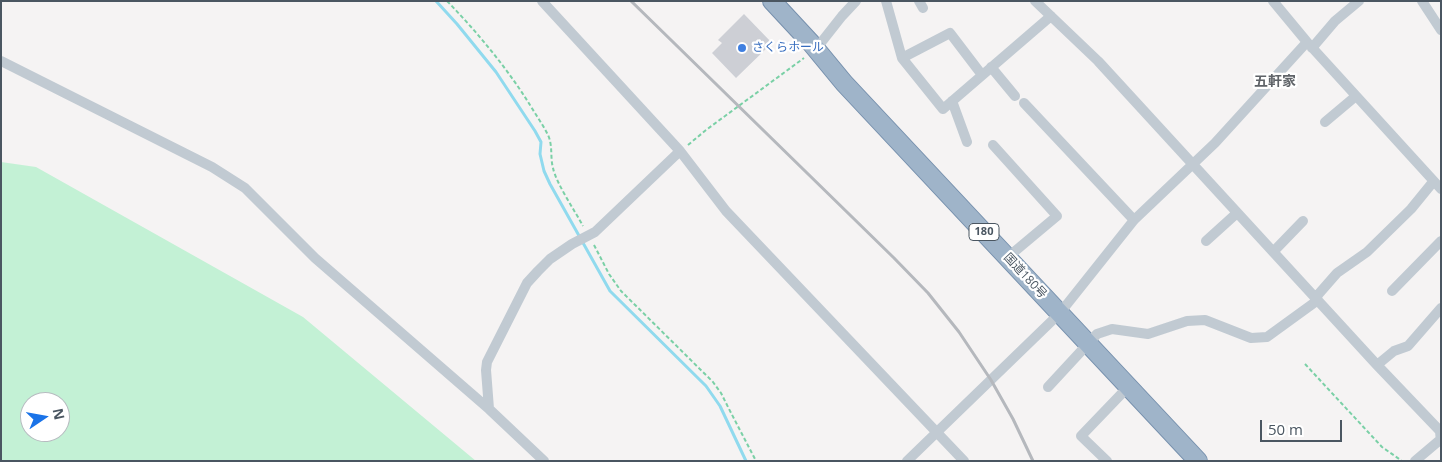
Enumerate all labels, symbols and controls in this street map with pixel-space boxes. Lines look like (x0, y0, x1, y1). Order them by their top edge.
place label: さくらホール (752, 41, 824, 55)
marker: さくらホール (736, 42, 748, 54)
district label: 五軒家 (1254, 74, 1296, 90)
road number: 180 (969, 223, 999, 240)
street label: 国道180号 (1000, 250, 1050, 302)
north arrow (20, 392, 70, 442)
text: N (49, 406, 70, 422)
scale bar (1262, 410, 1344, 442)
text: 50 m (1268, 419, 1303, 439)

